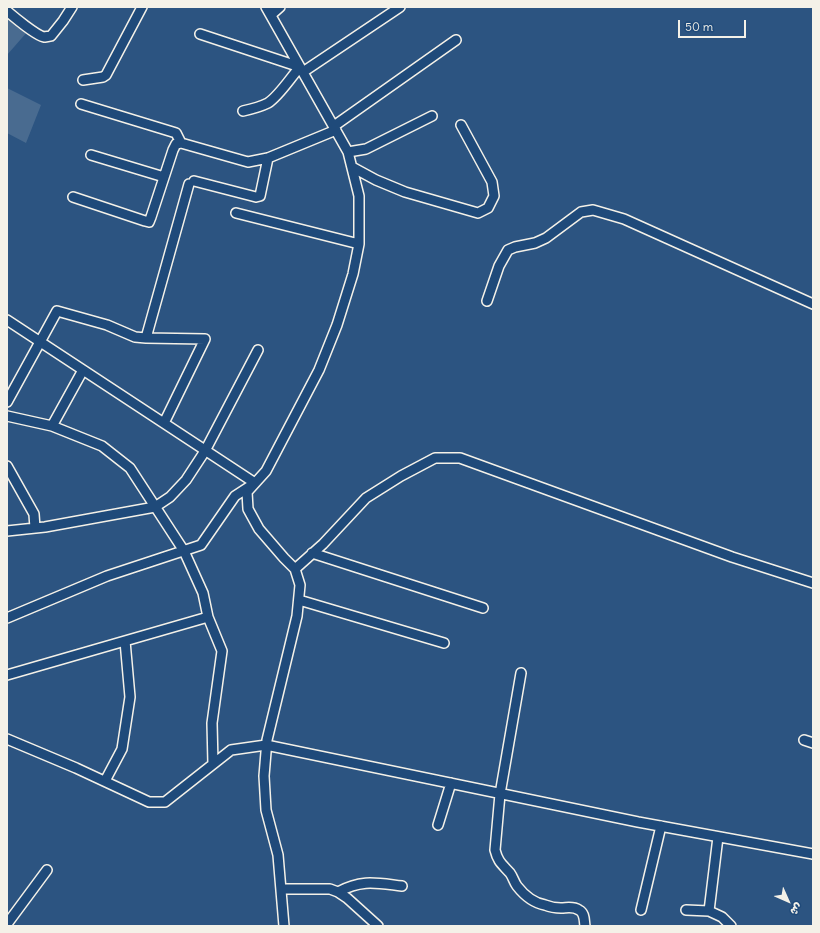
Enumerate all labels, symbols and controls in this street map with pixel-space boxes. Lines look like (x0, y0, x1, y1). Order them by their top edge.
scale bar (680, 12, 748, 38)
text: 50 m (685, 19, 713, 34)
north arrow (768, 881, 808, 921)
text: ش (787, 900, 806, 919)

